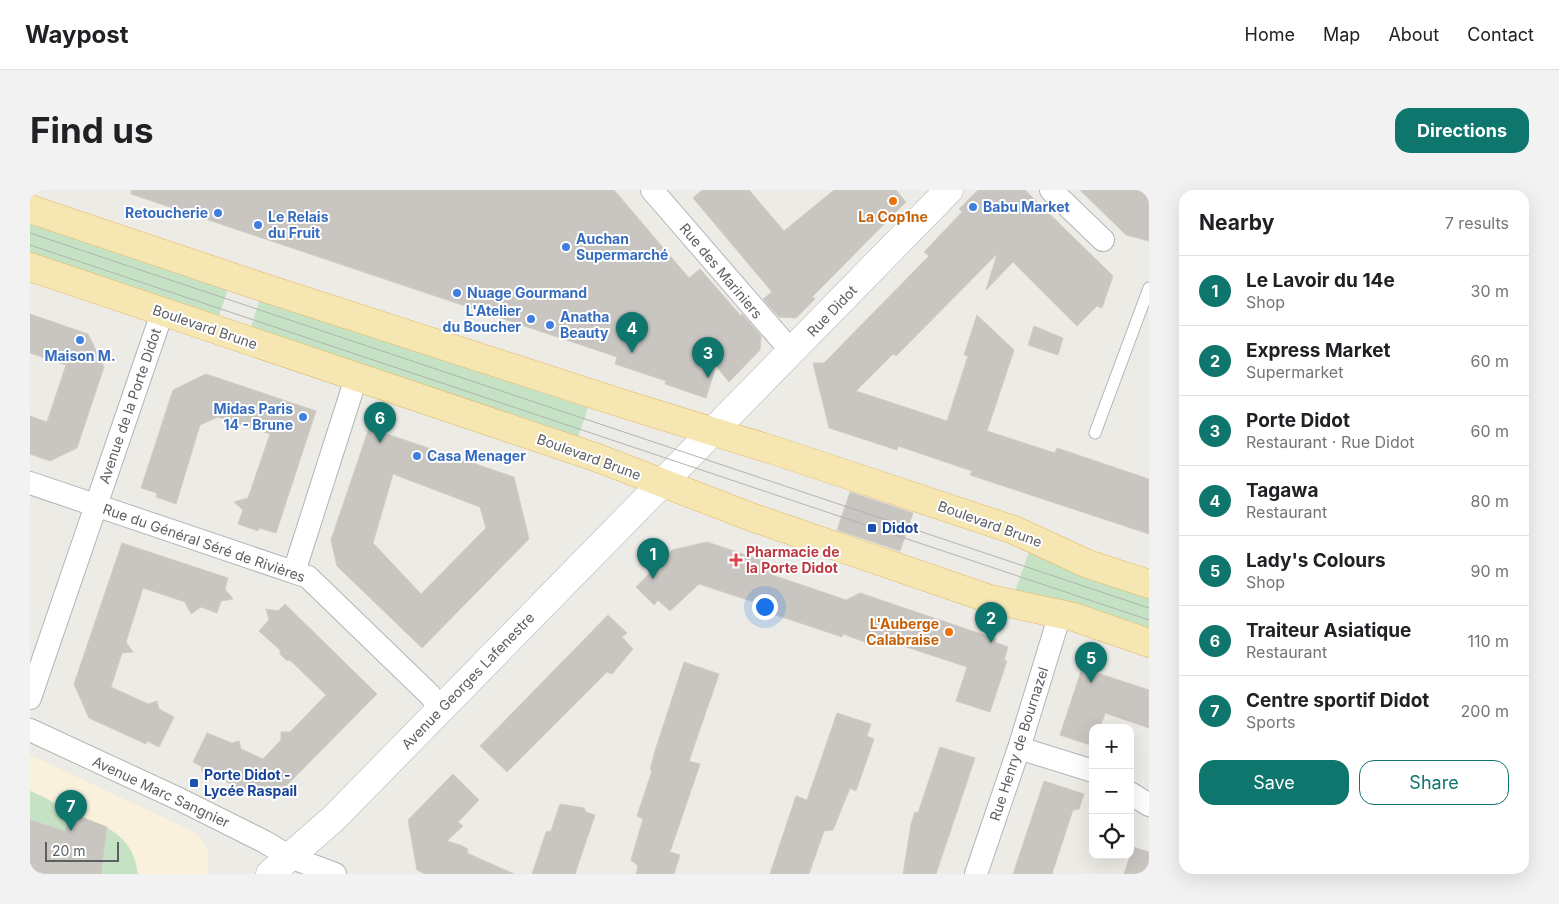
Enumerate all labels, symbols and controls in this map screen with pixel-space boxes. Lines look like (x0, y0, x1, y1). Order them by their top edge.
text: Waypost (25, 20, 129, 49)
text: Home (1245, 24, 1295, 45)
text: Map (1323, 24, 1360, 45)
text: About (1388, 24, 1439, 45)
text: Contact (1467, 24, 1534, 45)
button: Directions (1395, 108, 1529, 153)
text: Find us (30, 109, 154, 151)
marker: La Cop1ne (887, 195, 899, 207)
place label: Babu Market (983, 198, 1070, 215)
marker: Babu Market (967, 201, 979, 213)
place label: Retoucherie (125, 204, 208, 221)
marker: Retoucherie (212, 207, 224, 219)
place label: Le Relais du Fruit (268, 208, 329, 241)
place label: La Cop1ne (858, 208, 928, 225)
text: Nearby (1199, 210, 1274, 235)
text: 7 results (1445, 213, 1509, 233)
marker: Le Relais du Fruit (252, 219, 264, 231)
street label: Rue des Mariniers (677, 220, 766, 322)
place label: Auchan Supermarché (576, 230, 668, 263)
marker: Auchan Supermarché (560, 241, 572, 253)
text: Le Lavoir du 14e (1246, 269, 1395, 292)
street label: Rue Didot (803, 281, 860, 340)
text: 1 (1212, 281, 1218, 301)
text: 30 m (1471, 281, 1509, 301)
place label: Nuage Gourmand (467, 284, 587, 301)
marker: Nuage Gourmand (451, 287, 463, 299)
text: Shop (1246, 292, 1285, 312)
street label: Boulevard Brune (151, 301, 260, 352)
place label: L'Atelier du Boucher (443, 302, 521, 335)
place label: Anatha Beauty (560, 308, 609, 341)
pin: 4 (616, 312, 648, 353)
marker: L'Atelier du Boucher (525, 313, 537, 325)
marker: Anatha Beauty (544, 319, 556, 331)
street label: Avenue de la Porte Didot (95, 325, 164, 486)
marker: Maison M. (74, 334, 86, 346)
pin: 3 (692, 337, 724, 378)
text: Express Market (1246, 339, 1391, 362)
place label: Maison M. (44, 347, 116, 364)
text: 2 (1210, 351, 1220, 371)
text: 60 m (1470, 351, 1509, 371)
text: Supermarket (1246, 362, 1343, 382)
place label: Midas Paris 14 - Brune (214, 400, 293, 433)
pin: 6 (364, 402, 396, 443)
text: Porte Didot (1246, 409, 1350, 432)
marker: Midas Paris 14 - Brune (297, 411, 309, 423)
text: 3 (1210, 421, 1220, 441)
text: 60 m (1470, 421, 1509, 441)
street label: Boulevard Brune (535, 430, 644, 483)
text: Restaurant · Rue Didot (1246, 432, 1415, 452)
place label: Casa Menager (427, 447, 526, 464)
marker: Casa Menager (411, 450, 423, 462)
text: Tagawa (1246, 479, 1319, 502)
text: 4 (1210, 491, 1220, 511)
text: 80 m (1470, 491, 1509, 511)
street label: Boulevard Brune (936, 497, 1045, 550)
street label: Rue du Général Séré de Rivières (101, 500, 308, 585)
text: Restaurant (1246, 502, 1327, 522)
place label: Didot (882, 519, 918, 536)
marker: Didot (866, 522, 878, 534)
pin: 1 (637, 538, 669, 579)
place label: Pharmacie de la Porte Didot (746, 543, 839, 576)
text: Lady's Colours (1246, 549, 1386, 572)
marker: Pharmacie de la Porte Didot (730, 554, 742, 566)
text: 5 (1210, 561, 1220, 581)
text: 90 m (1470, 561, 1509, 581)
text: Shop (1246, 572, 1285, 592)
your location (752, 594, 778, 620)
pin: 2 (975, 602, 1007, 643)
street label: Avenue Georges Lafenestre (398, 609, 538, 753)
place label: L'Auberge Calabraise (866, 615, 939, 648)
text: Traiteur Asiatique (1246, 619, 1411, 642)
marker: L'Auberge Calabraise (943, 626, 955, 638)
text: 6 (1210, 631, 1220, 651)
text: 110 m (1467, 631, 1509, 651)
pin: 5 (1075, 642, 1107, 683)
text: Restaurant (1246, 642, 1327, 662)
street label: Rue Henry de Bournazel (986, 665, 1051, 823)
text: Centre sportif Didot (1246, 689, 1429, 712)
text: 7 (1210, 701, 1220, 721)
text: 200 m (1461, 701, 1509, 721)
text: Sports (1246, 712, 1295, 732)
map controls (1089, 724, 1134, 859)
button: + (1089, 724, 1134, 769)
street label: Avenue Marc Sangnier (90, 752, 233, 831)
button: Save (1199, 760, 1349, 805)
button: Share (1359, 760, 1509, 805)
place label: Porte Didot - Lycée Raspail (204, 766, 297, 799)
button: − (1089, 769, 1134, 814)
marker: Porte Didot - Lycée Raspail (188, 777, 200, 789)
pin: 7 (55, 790, 87, 831)
button: locate (1089, 814, 1134, 859)
scale bar (45, 839, 119, 862)
text: 20 m (52, 842, 86, 859)

